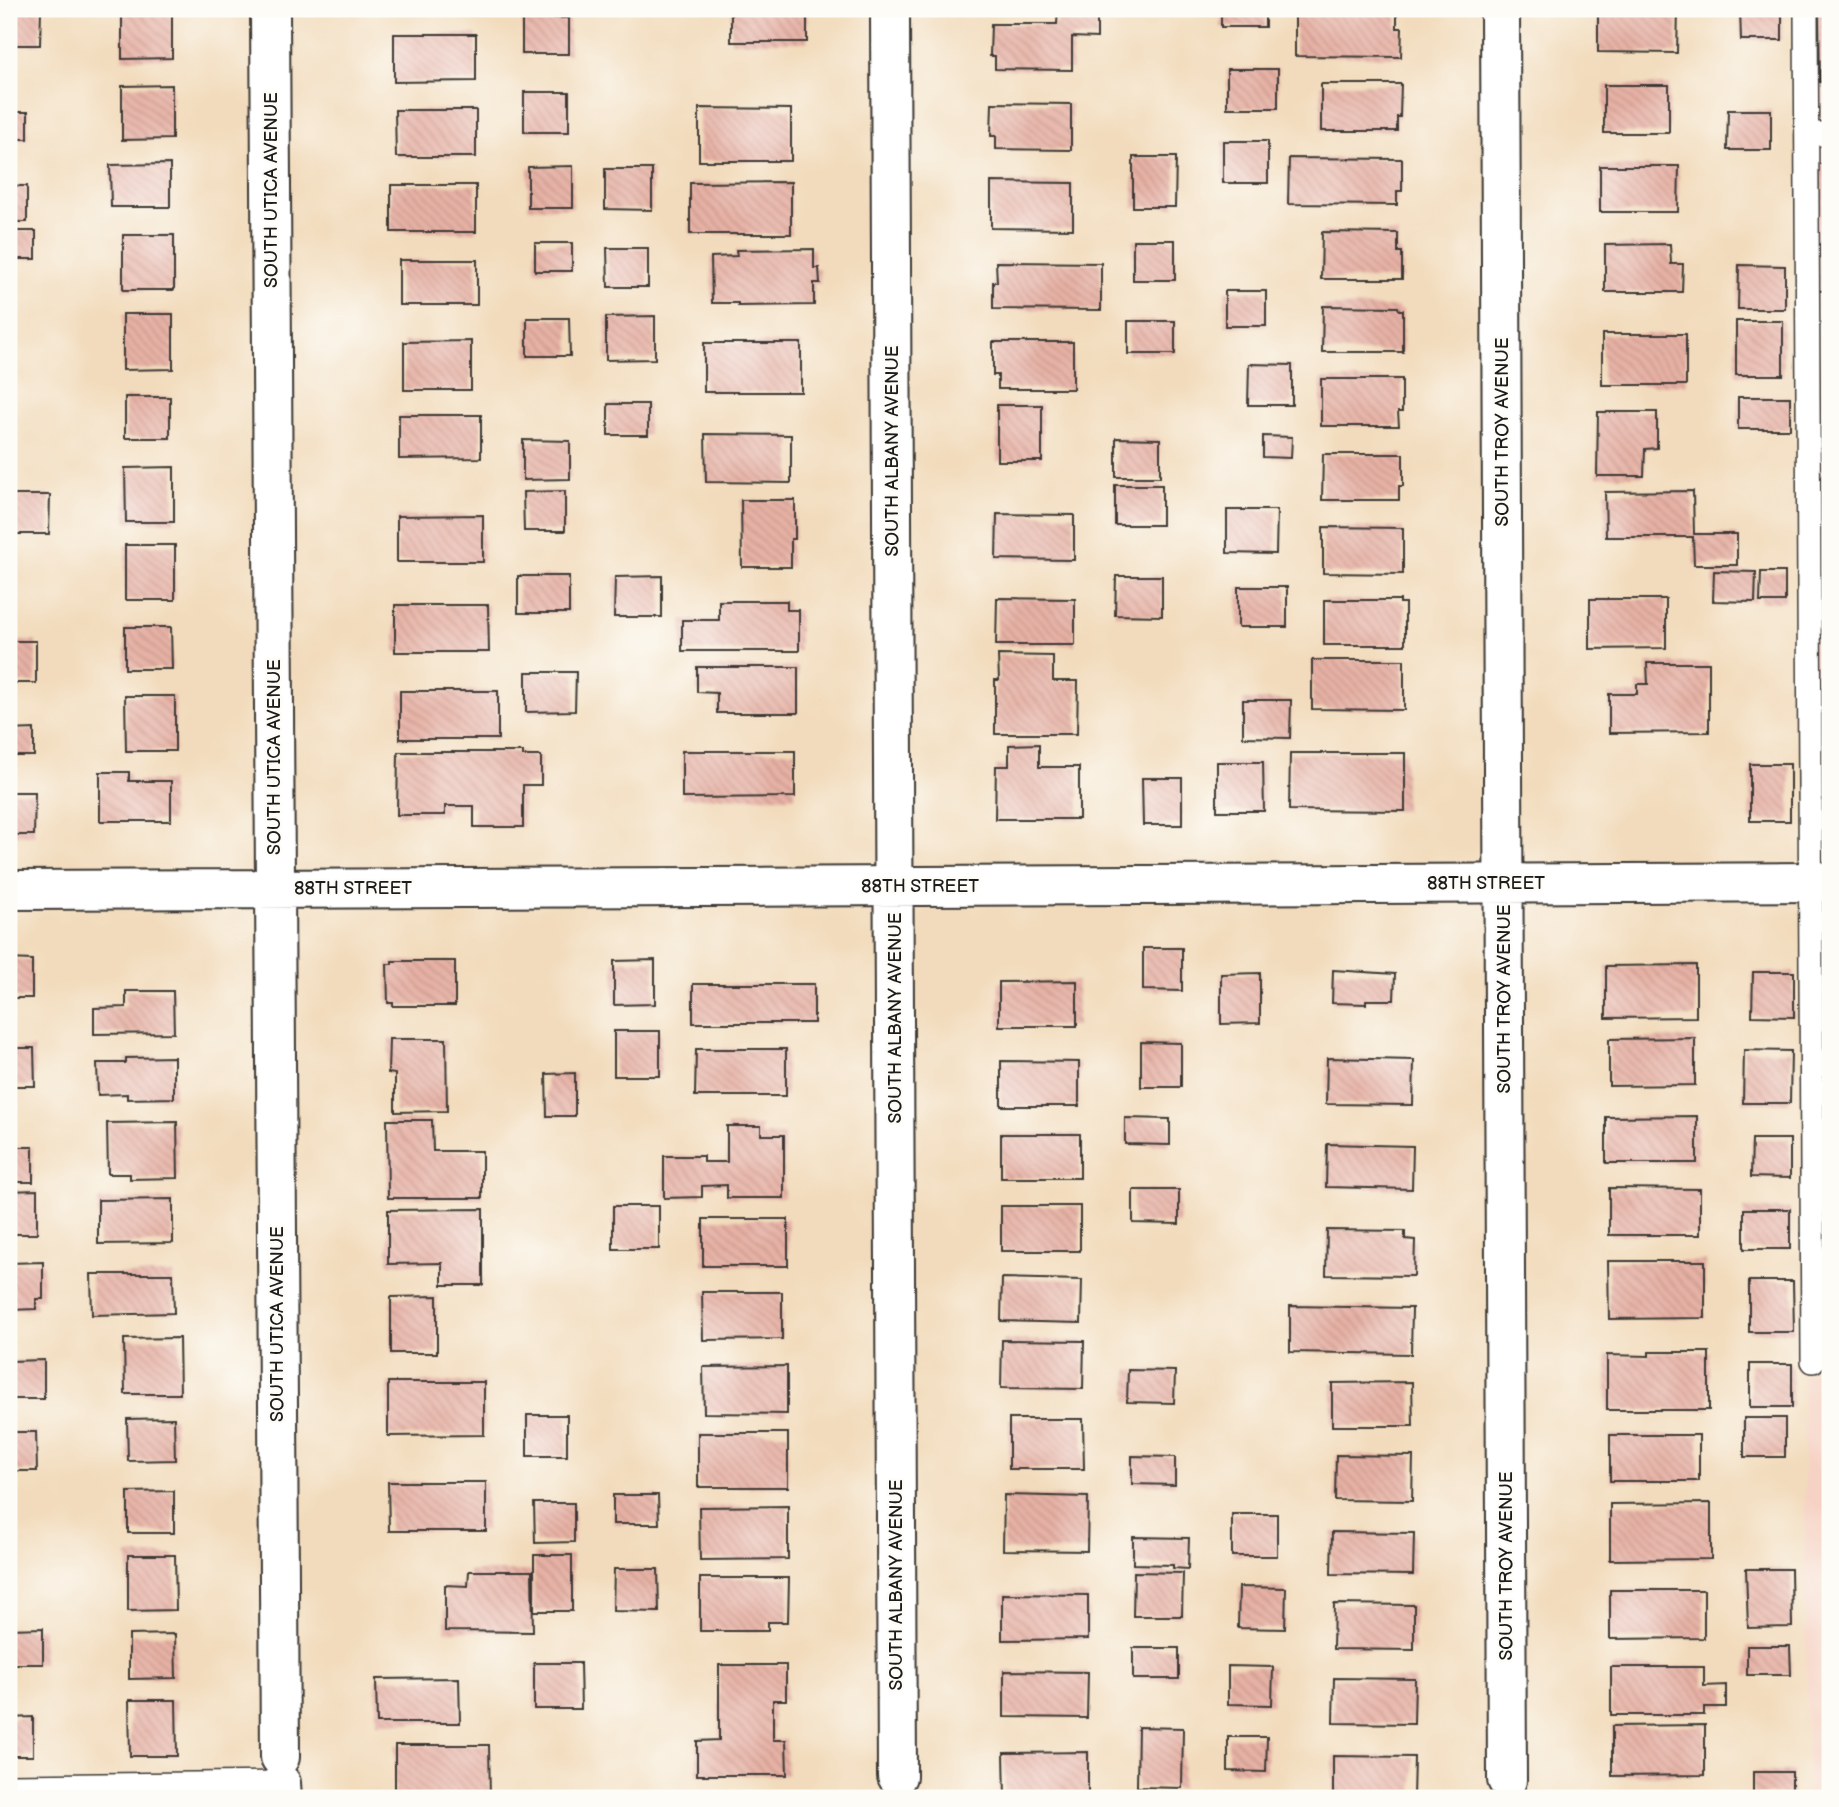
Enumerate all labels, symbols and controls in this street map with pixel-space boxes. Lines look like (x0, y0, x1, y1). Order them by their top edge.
street label: SOUTH UTICA AVENUE (261, 92, 282, 288)
street label: SOUTH TROY AVENUE (1492, 337, 1513, 527)
street label: SOUTH ALBANY AVENUE (882, 345, 903, 557)
street label: SOUTH UTICA AVENUE (264, 659, 285, 855)
street label: 88TH STREET (1427, 873, 1545, 894)
street label: 88TH STREET (861, 876, 979, 897)
street label: 88TH STREET (294, 878, 412, 899)
street label: SOUTH TROY AVENUE (1494, 904, 1515, 1094)
street label: SOUTH ALBANY AVENUE (885, 912, 906, 1124)
street label: SOUTH UTICA AVENUE (267, 1226, 288, 1422)
street label: SOUTH TROY AVENUE (1496, 1471, 1517, 1661)
street label: SOUTH ALBANY AVENUE (886, 1479, 907, 1691)

